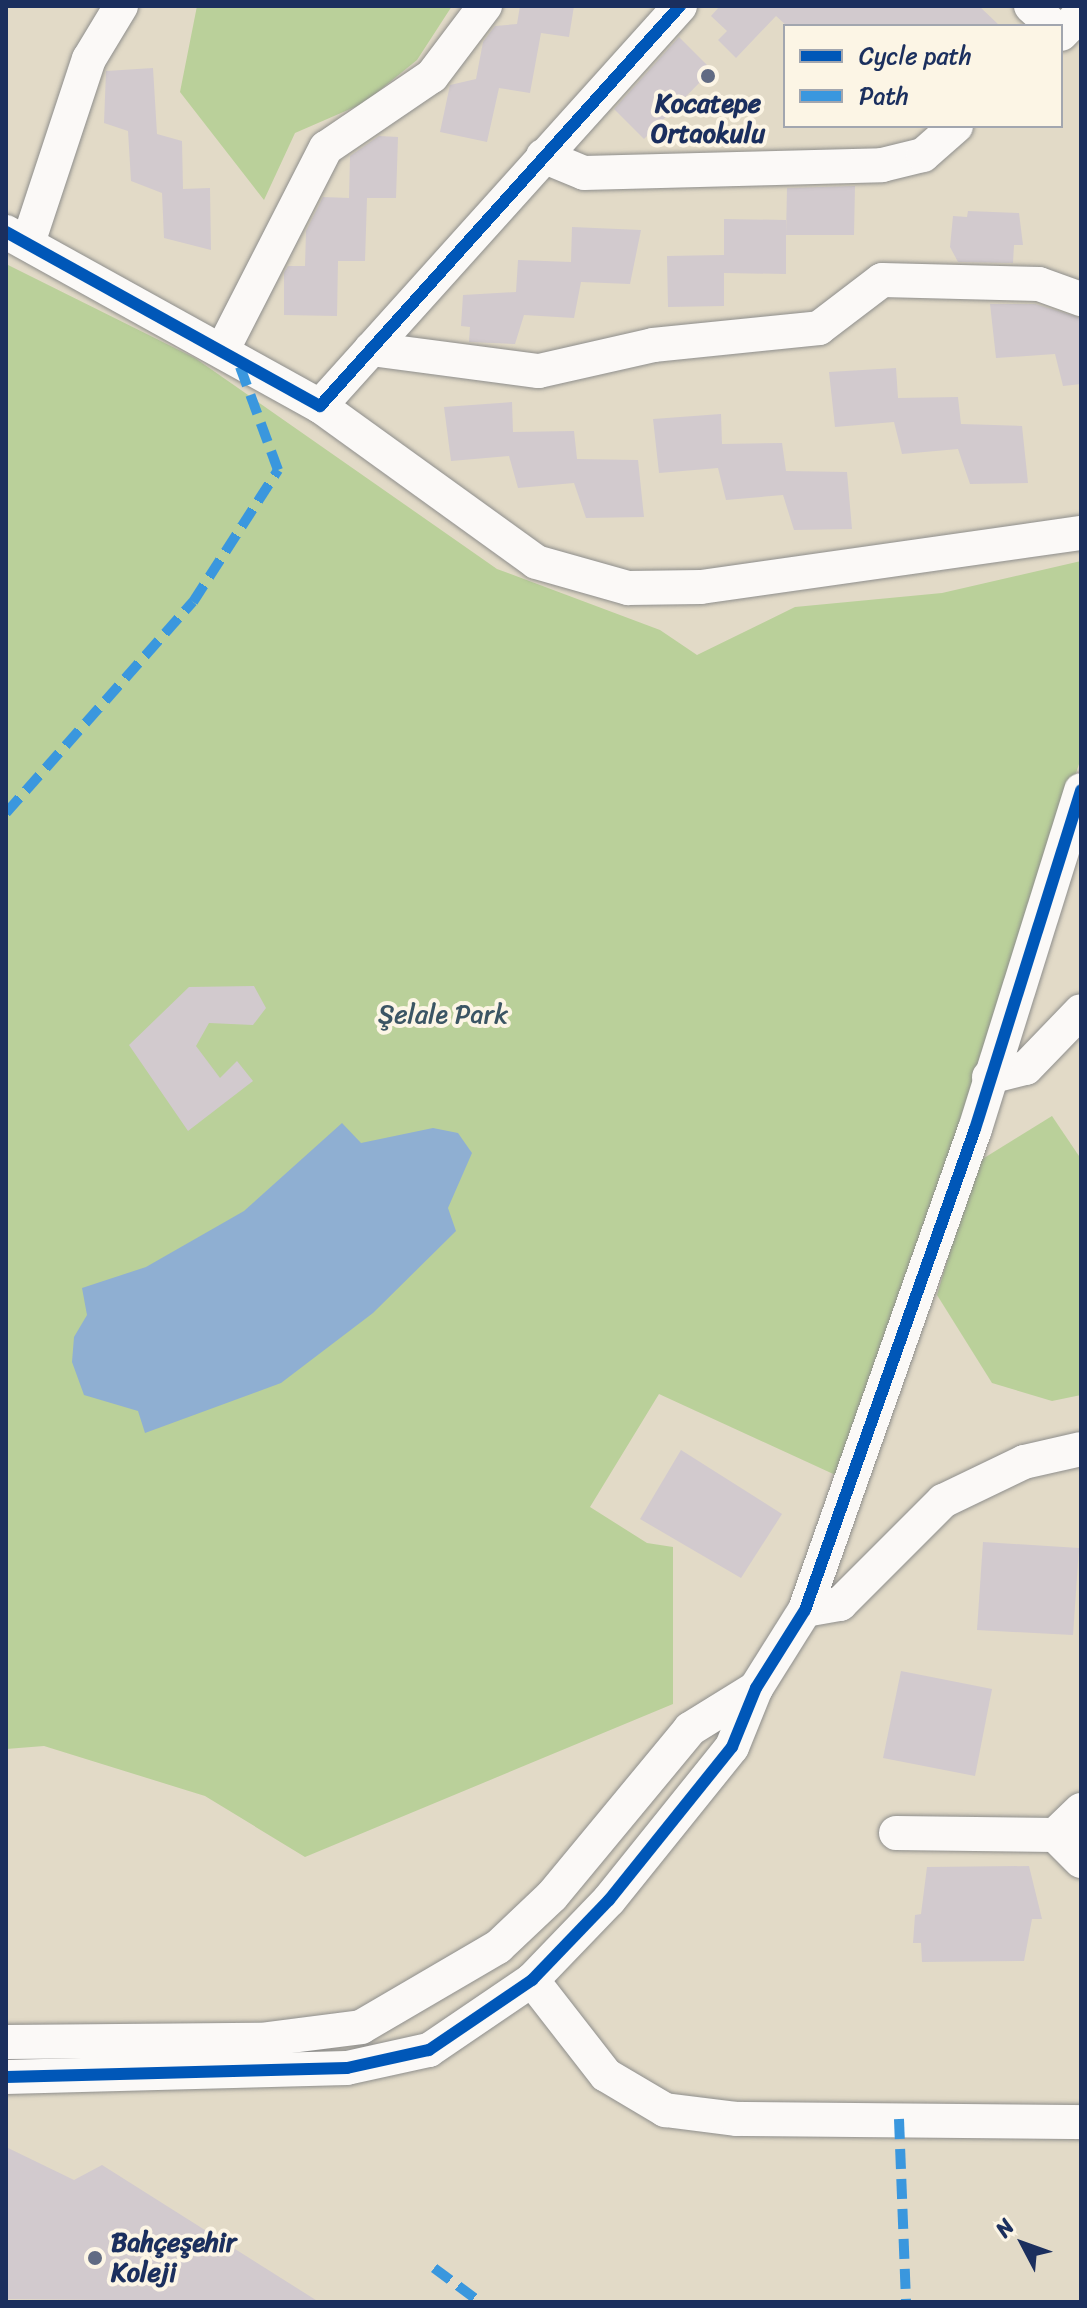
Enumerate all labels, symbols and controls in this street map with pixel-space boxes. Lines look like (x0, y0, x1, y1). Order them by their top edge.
legend (783, 24, 1063, 128)
text: Cycle path (859, 35, 972, 77)
marker: Kocatepe Ortaokulu (699, 67, 717, 85)
text: Path (859, 75, 909, 117)
place label: Kocatepe Ortaokulu (651, 88, 765, 150)
park label: Şelale Park (378, 999, 508, 1031)
north arrow (983, 2204, 1063, 2284)
text: N (985, 2209, 1024, 2246)
place label: Bahçeşehir Koleji (111, 2227, 236, 2288)
marker: Bahçeşehir Koleji (86, 2249, 104, 2267)

